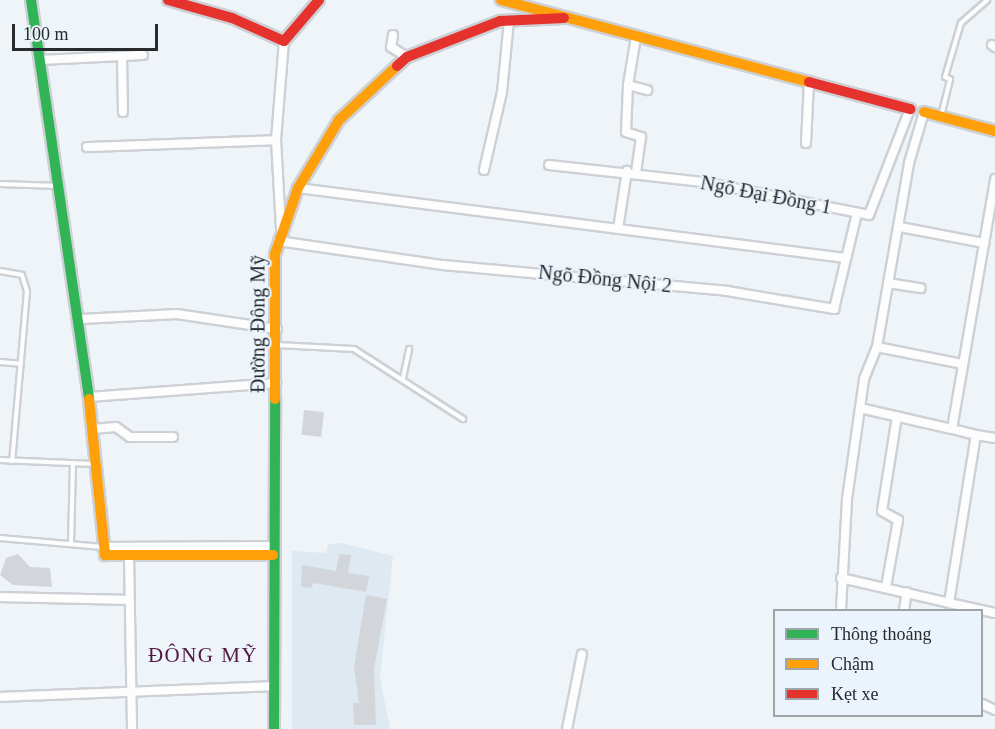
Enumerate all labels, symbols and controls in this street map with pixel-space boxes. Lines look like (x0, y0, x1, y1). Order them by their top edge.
scale bar (15, 12, 160, 50)
text: 100 m (23, 24, 69, 44)
street label: Ngõ Đại Đồng 1 (699, 171, 833, 219)
street label: Đường Đông Mỹ (246, 255, 270, 393)
street label: Ngõ Đồng Nội 2 (537, 260, 673, 298)
legend (773, 609, 983, 717)
text: Thông thoáng (831, 624, 932, 644)
district label: ĐÔNG MỸ (148, 642, 258, 668)
text: Chậm (831, 654, 874, 674)
text: Kẹt xe (831, 684, 878, 704)

